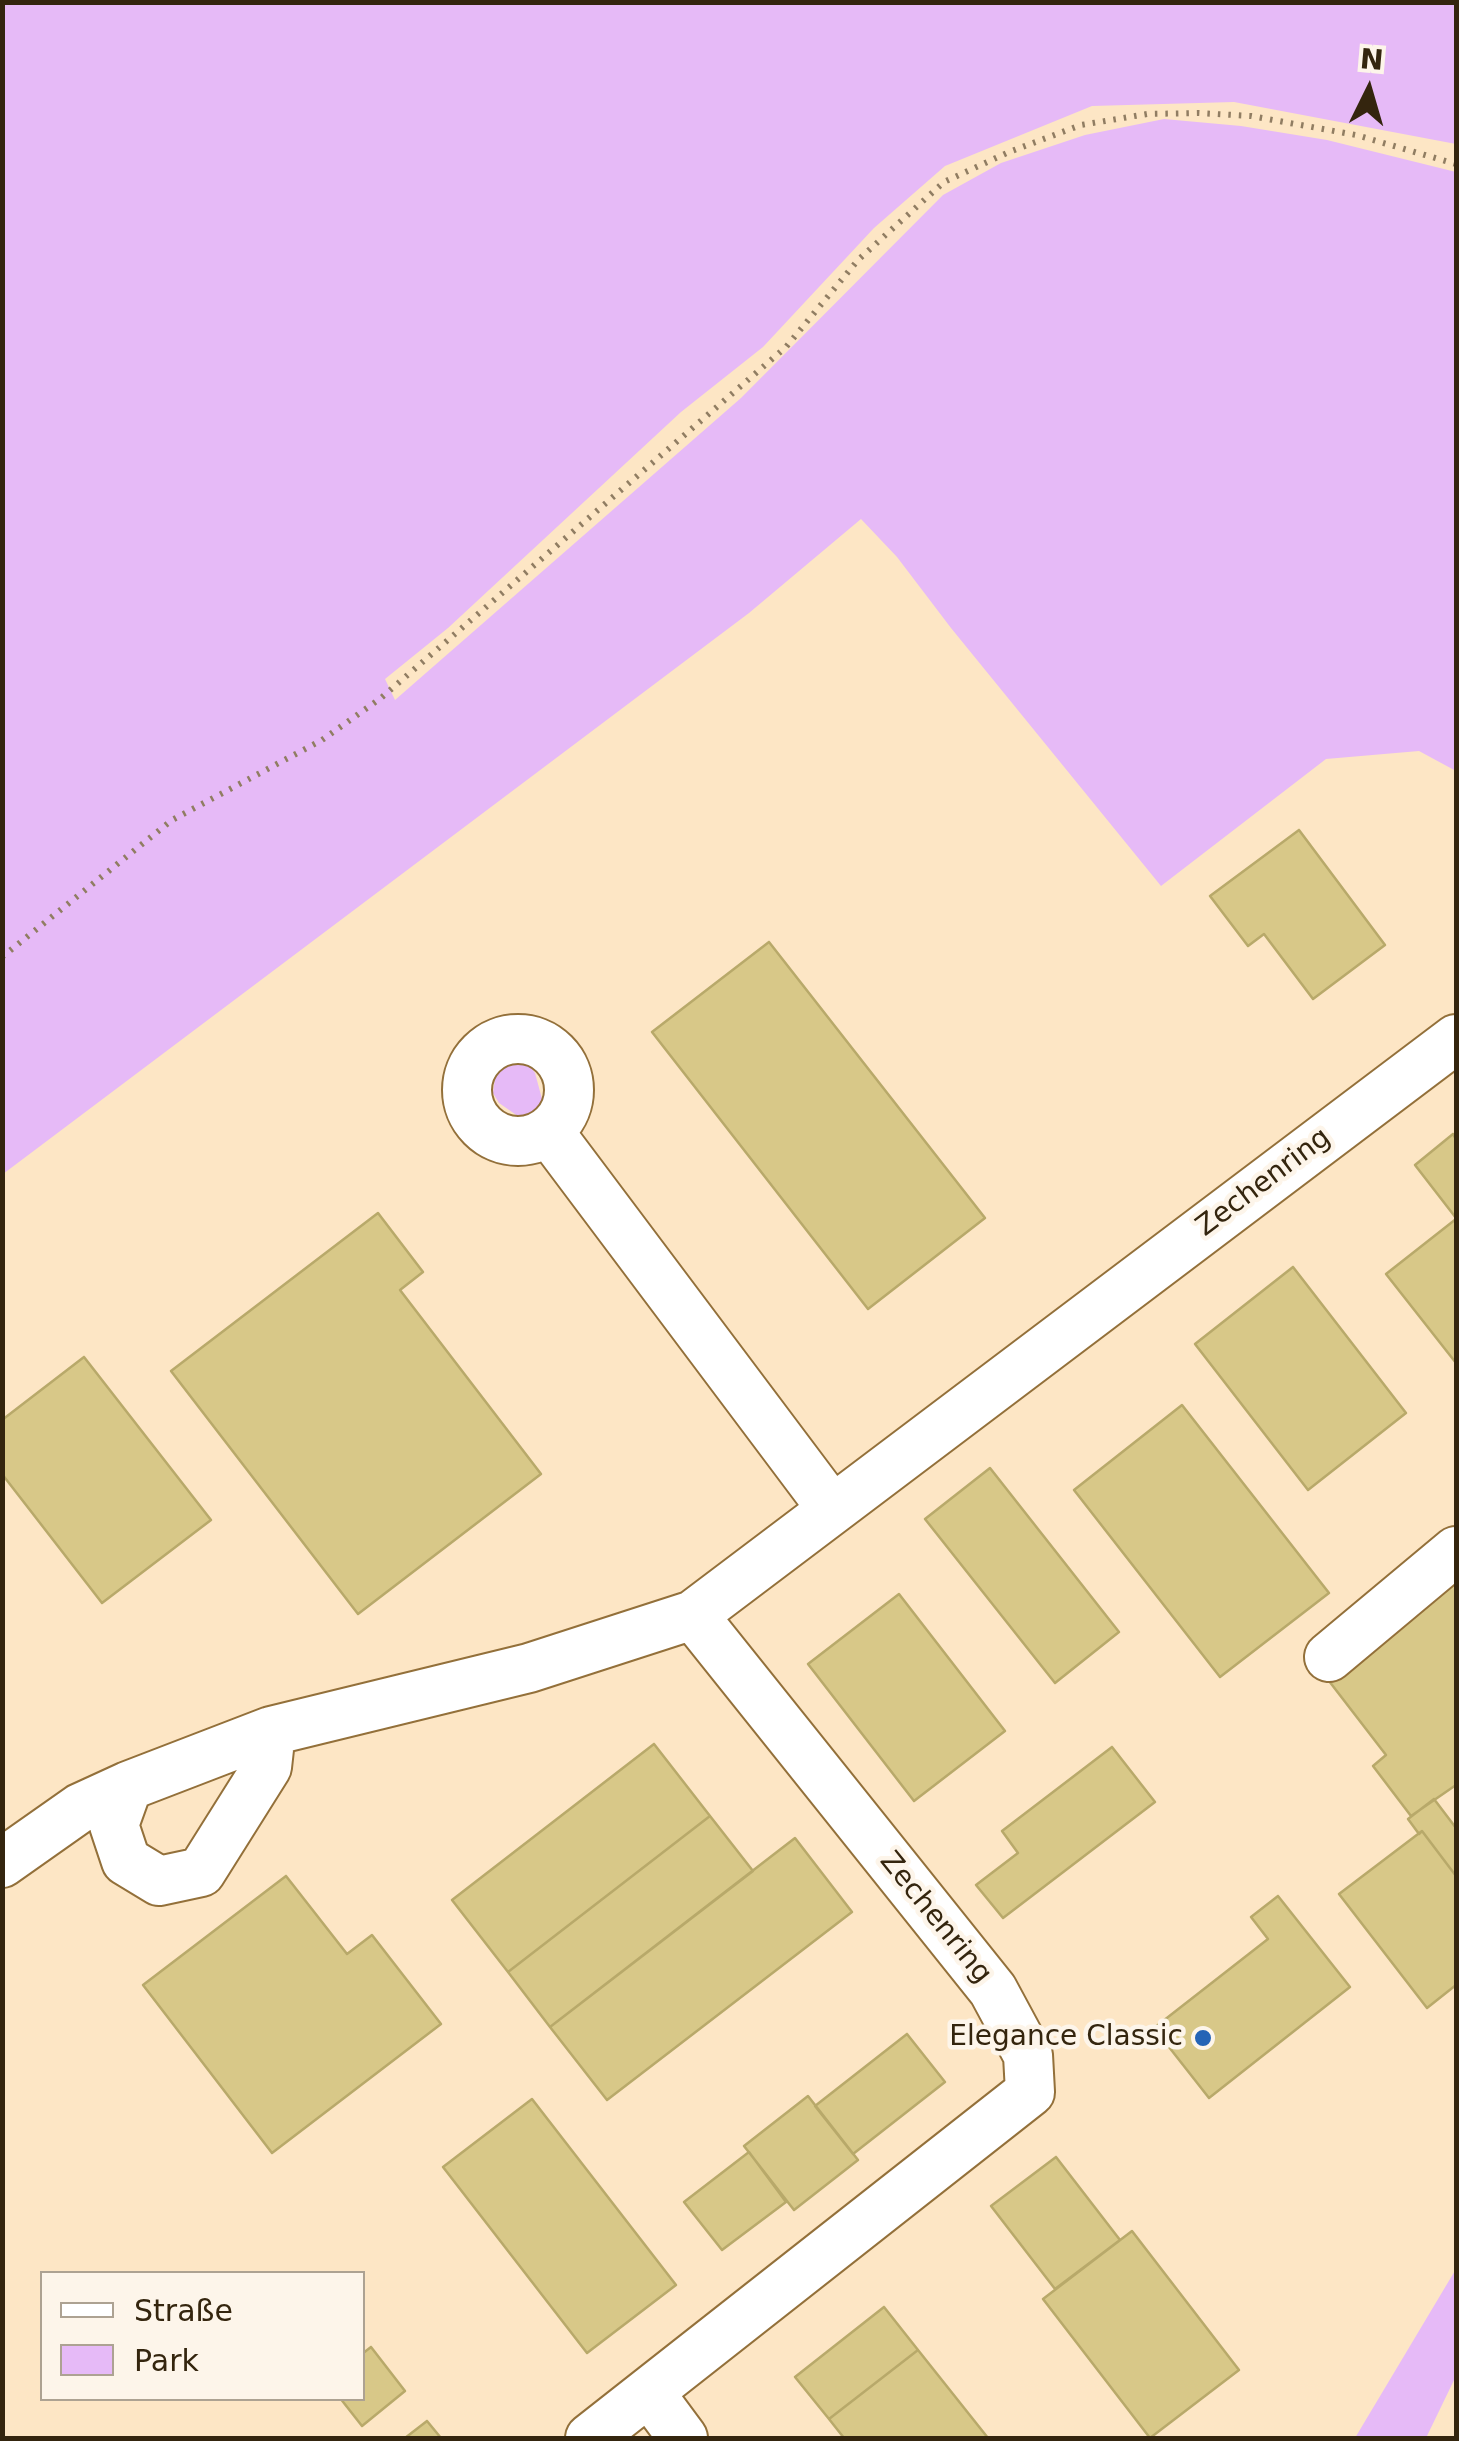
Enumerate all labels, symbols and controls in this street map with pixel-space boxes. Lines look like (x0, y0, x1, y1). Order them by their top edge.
north arrow (1319, 40, 1419, 140)
text: N (1359, 42, 1385, 77)
street label: Zechenring (1190, 1122, 1338, 1244)
street label: Zechenring (872, 1846, 998, 1990)
place label: Elegance Classic (949, 2021, 1183, 2055)
marker: Elegance Classic (1192, 2027, 1214, 2049)
legend (40, 2271, 365, 2401)
text: Straße (134, 2293, 233, 2328)
text: Park (134, 2343, 199, 2378)

